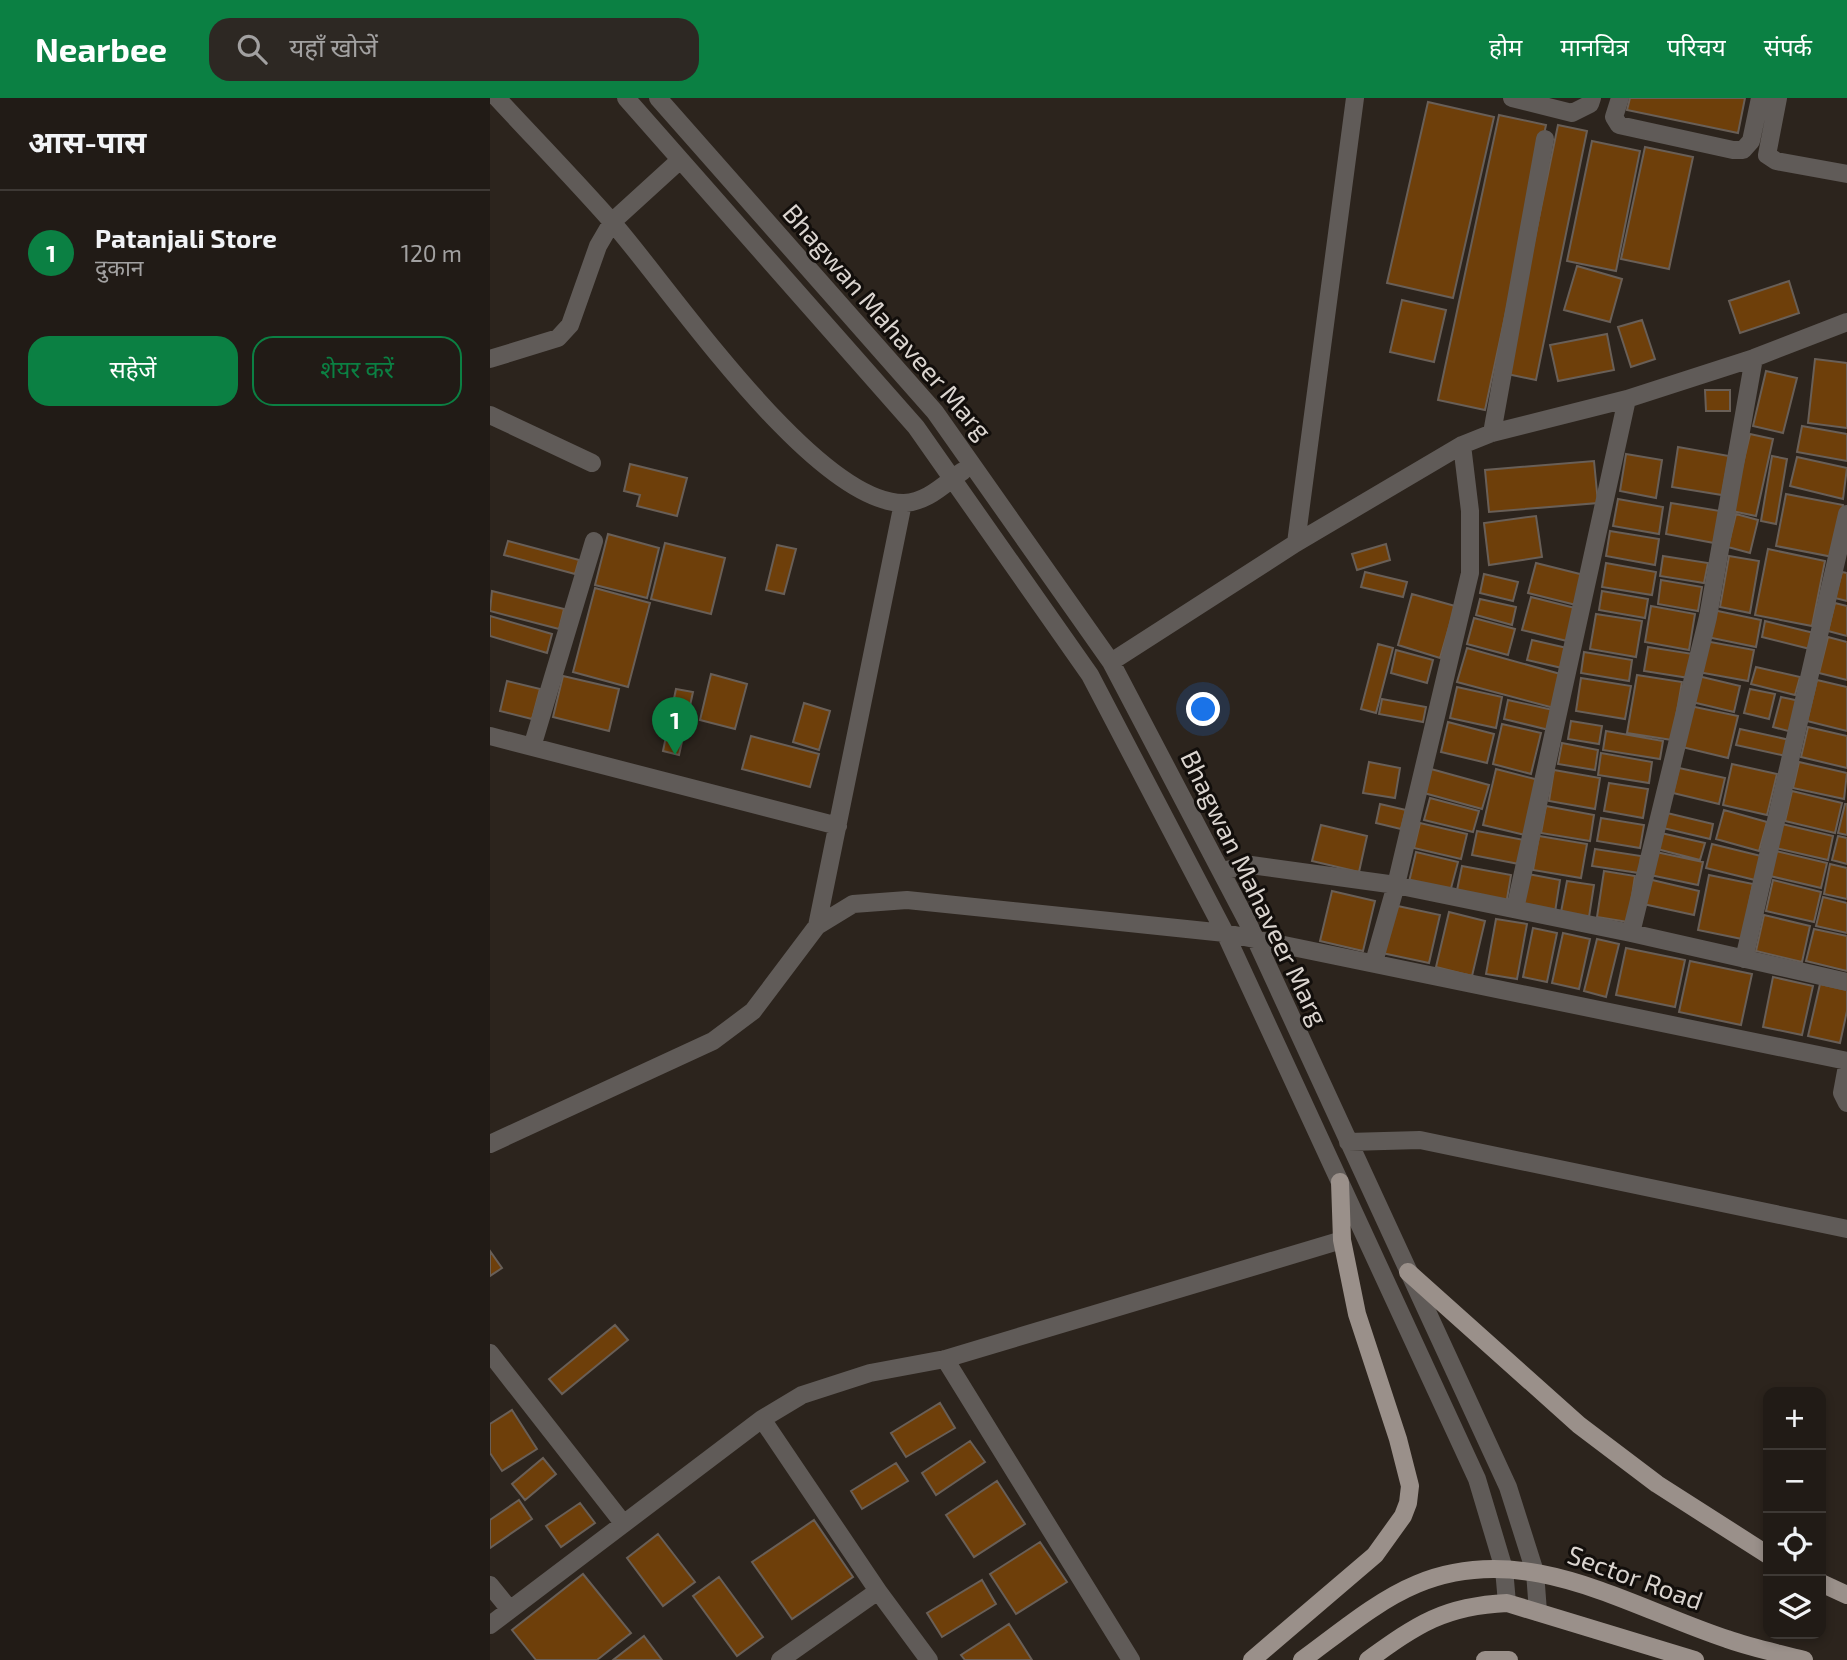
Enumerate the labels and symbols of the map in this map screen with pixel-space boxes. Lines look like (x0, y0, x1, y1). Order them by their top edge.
street label: Bhagwan Mahaveer Marg (777, 197, 999, 445)
your location (1186, 692, 1220, 726)
pin: 1 (652, 697, 698, 755)
street label: Bhagwan Mahaveer Marg (1175, 745, 1336, 1030)
street label: Sector Road (1564, 1538, 1707, 1615)

